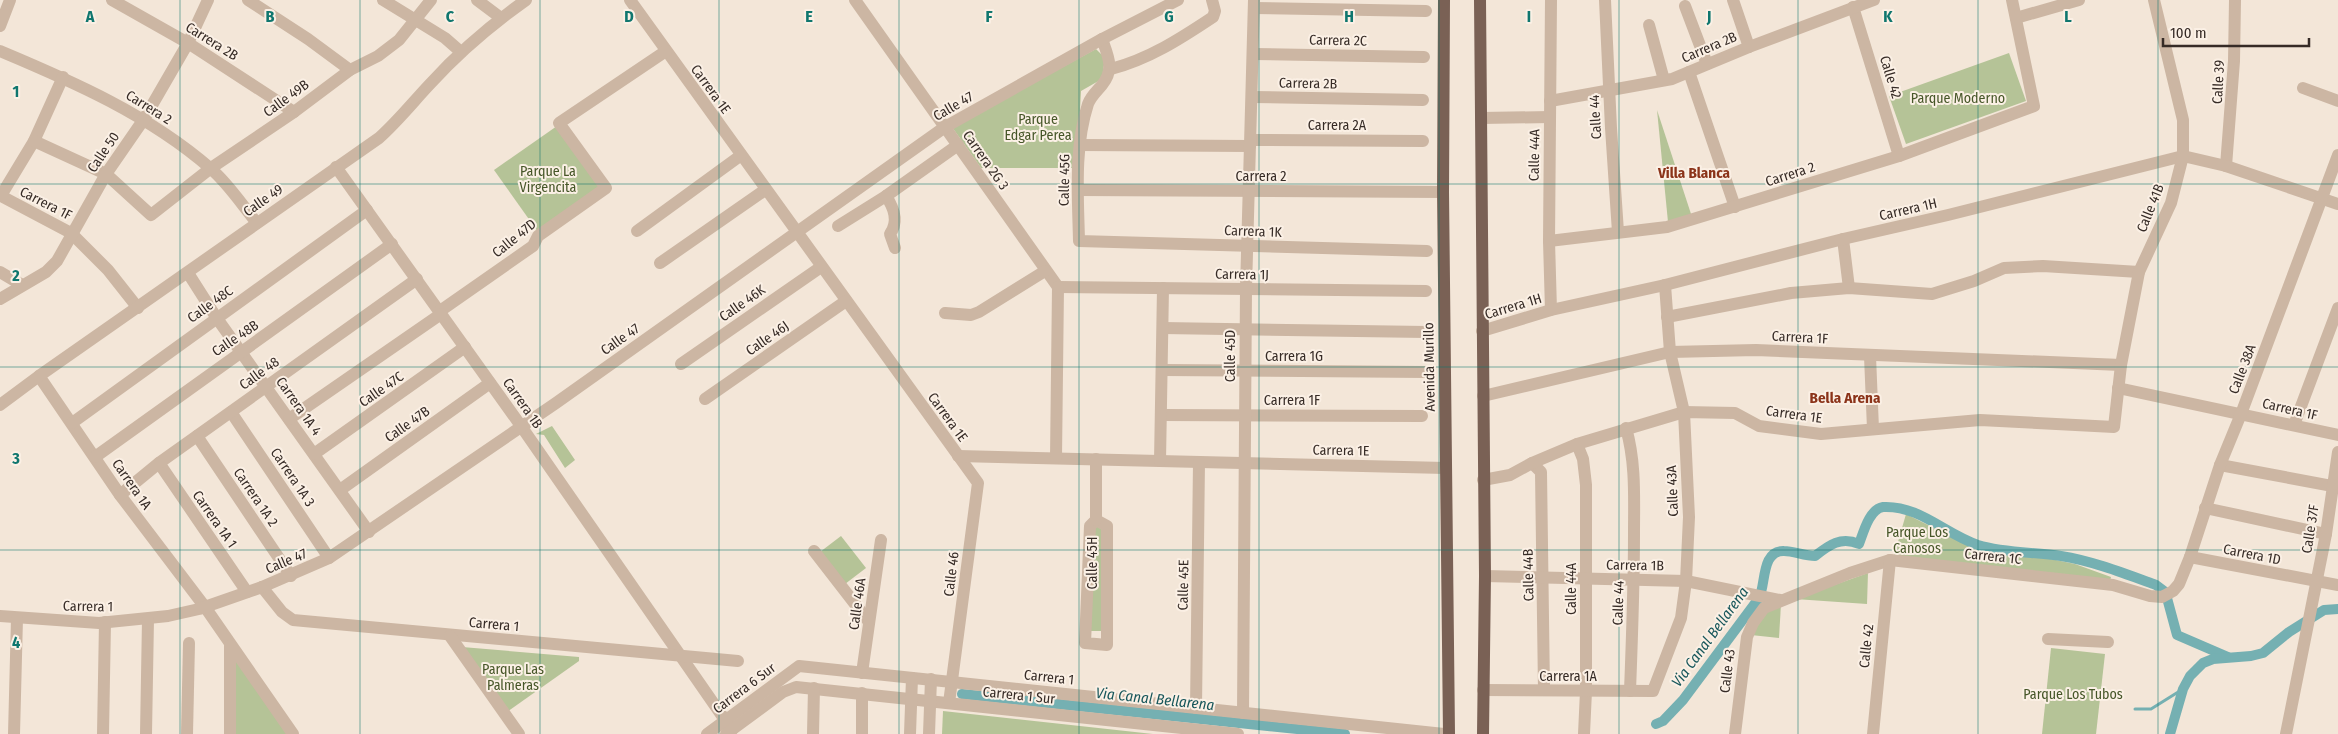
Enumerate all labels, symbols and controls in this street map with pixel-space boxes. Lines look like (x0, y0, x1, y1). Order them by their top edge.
text: A (85, 7, 95, 26)
text: B (266, 7, 275, 26)
text: C (446, 7, 455, 26)
text: D (624, 7, 634, 26)
text: E (805, 7, 813, 26)
text: F (985, 7, 993, 26)
text: G (1164, 7, 1174, 26)
text: H (1344, 7, 1354, 26)
text: I (1527, 7, 1531, 26)
text: J (1706, 7, 1711, 26)
text: K (1883, 7, 1893, 26)
text: L (2064, 7, 2072, 26)
scale bar (2163, 15, 2309, 47)
street label: Carrera 2B (182, 19, 241, 64)
text: 100 m (2170, 24, 2207, 42)
street label: Carrera 2B (1679, 28, 1740, 67)
street label: Carrera 2C (1309, 31, 1367, 50)
street label: Calle 42 (1876, 54, 1905, 101)
street label: Calle 39 (2209, 59, 2228, 105)
street label: Carrera 1E (687, 61, 734, 118)
street label: Carrera 2B (1279, 74, 1338, 93)
street label: Calle 49B (260, 76, 313, 121)
text: 1 (13, 82, 19, 101)
street label: Carrera 2 (123, 87, 175, 128)
street label: Calle 47 (930, 88, 977, 125)
park label: Parque Moderno (1911, 90, 2005, 107)
street label: Calle 44 (1586, 94, 1605, 140)
park label: Parque Edgar Perea (1004, 111, 1072, 144)
street label: Carrera 2A (1308, 117, 1367, 134)
street label: Carrera 2G 3 (959, 127, 1012, 193)
street label: Calle 44A (1526, 128, 1543, 181)
street label: Calle 50 (84, 129, 123, 176)
street label: Calle 45G (1056, 154, 1073, 206)
street label: Carrera 2 (1763, 159, 1817, 190)
park label: Parque La Virgencita (520, 163, 577, 196)
district label: Villa Blanca (1657, 164, 1731, 182)
street label: Carrera 2 (1236, 168, 1286, 185)
street label: Calle 49 (240, 181, 287, 220)
street label: Calle 41B (2133, 181, 2168, 235)
street label: Carrera 1F (17, 183, 75, 224)
street label: Carrera 1H (1878, 195, 1939, 224)
street label: Calle 47D (489, 216, 540, 261)
street label: Carrera 1K (1224, 222, 1283, 241)
text: 2 (11, 266, 20, 285)
street label: Carrera 1J (1215, 266, 1269, 283)
street label: Calle 46K (716, 281, 769, 325)
street label: Calle 48C (184, 282, 236, 327)
street label: Carrera 1H (1483, 290, 1544, 323)
street label: Calle 48B (209, 316, 262, 360)
street label: Calle 46J (742, 318, 792, 359)
street label: Calle 47 (598, 320, 643, 359)
street label: Avenida Murillo (1420, 322, 1439, 412)
street label: Carrera 1F (1771, 328, 1829, 347)
street label: Calle 45D (1222, 330, 1239, 382)
street label: Calle 38A (2225, 341, 2260, 396)
street label: Carrera 1G (1265, 348, 1323, 365)
street label: Calle 48 (236, 353, 282, 394)
street label: Calle 47C (356, 368, 407, 411)
street label: Carrera 1A 4 (272, 374, 325, 439)
street label: Carrera 1B (499, 375, 546, 432)
street label: Carrera 1E (924, 389, 971, 446)
district label: Bella Arena (1810, 389, 1881, 407)
street label: Carrera 1F (1264, 392, 1320, 409)
street label: Carrera 1F (2261, 395, 2319, 424)
street label: Carrera 1E (1765, 402, 1824, 427)
street label: Calle 47B (381, 403, 433, 446)
street label: Carrera 1E (1312, 442, 1370, 460)
street label: Carrera 1A 3 (267, 445, 318, 510)
text: 3 (11, 449, 20, 468)
street label: Carrera 1A (108, 456, 155, 513)
street label: Calle 43A (1663, 464, 1682, 517)
street label: Carrera 1A 2 (230, 465, 281, 530)
street label: Carrera 1A 1 (189, 487, 241, 551)
street label: Calle 37F (2298, 503, 2323, 555)
park label: Parque Los Canosos (1886, 524, 1948, 557)
street label: Calle 45H (1084, 537, 1101, 589)
street label: Carrera 1D (2222, 541, 2282, 568)
street label: Calle 47 (263, 545, 310, 578)
street label: Carrera 1C (1964, 545, 2022, 568)
street label: Calle 44B (1520, 548, 1537, 601)
street label: Calle 46 (940, 551, 963, 597)
street label: Carrera 1B (1606, 556, 1664, 575)
street label: Calle 45E (1175, 559, 1192, 611)
street label: Calle 44A (1563, 562, 1580, 615)
street label: Calle 46A (845, 576, 870, 631)
street label: Calle 44 (1609, 580, 1628, 626)
water label: Via Canal Bellarena (1668, 583, 1752, 690)
street label: Carrera 1 (63, 598, 113, 615)
street label: Carrera 1 (468, 614, 520, 635)
street label: Calle 42 (1856, 623, 1877, 669)
text: 4 (12, 633, 20, 652)
street label: Calle 43 (1716, 648, 1739, 694)
street label: Carrera 6 Sur (710, 659, 779, 717)
park label: Parque Las Palmeras (482, 661, 544, 694)
street label: Carrera 1 (1023, 666, 1075, 689)
street label: Carrera 1A (1539, 668, 1597, 685)
street label: Carrera 1 Sur (982, 683, 1056, 708)
water label: Via Canal Bellarena (1095, 684, 1215, 714)
park label: Parque Los Tubos (2023, 686, 2123, 703)

